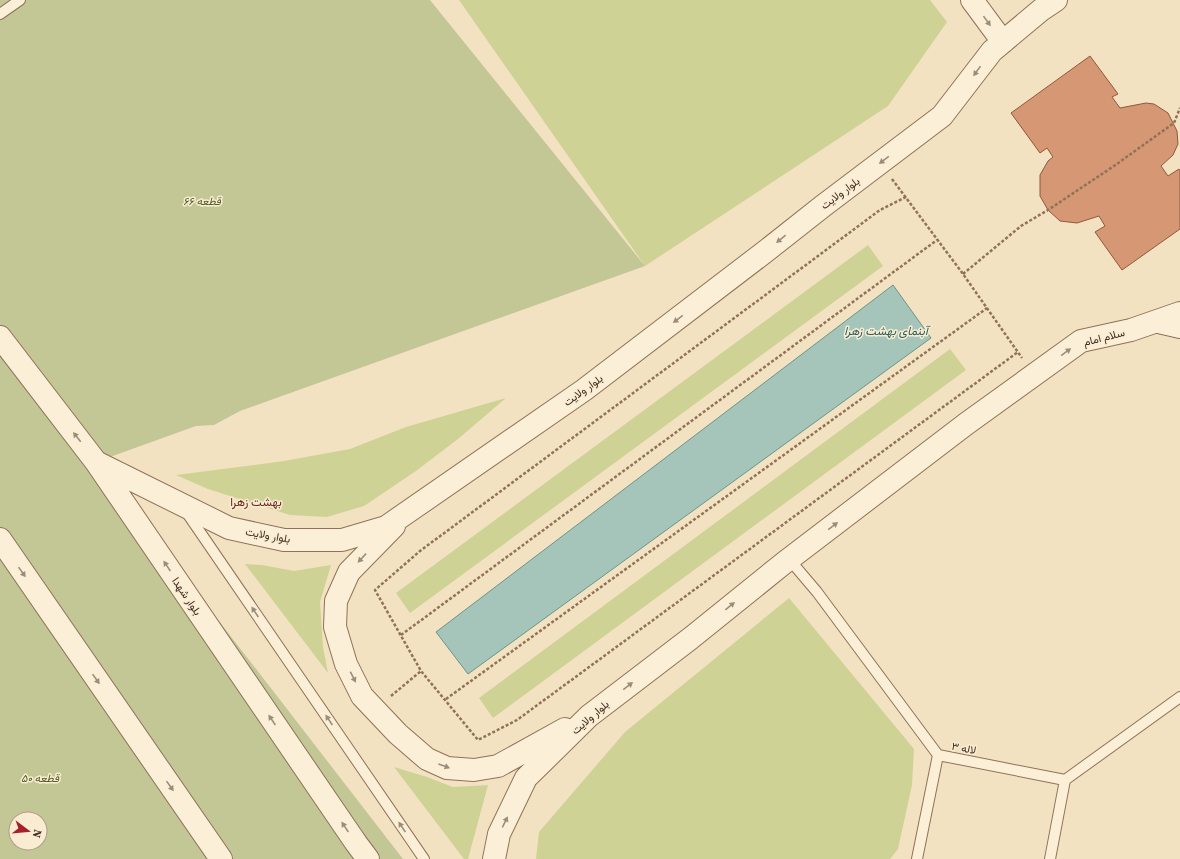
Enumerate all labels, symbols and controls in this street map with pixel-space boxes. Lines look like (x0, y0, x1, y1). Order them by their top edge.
one-way arrow (983, 16, 991, 26)
one-way arrow (973, 65, 981, 76)
one-way arrow (879, 156, 889, 164)
street label: بلوار ولایت (818, 174, 863, 213)
park label: قطعه ۶۶ (183, 194, 222, 209)
one-way arrow (776, 235, 787, 244)
one-way arrow (673, 314, 684, 323)
water label: آبنمای بهشت زهرا (844, 323, 931, 339)
street label: سلام امام (1082, 325, 1127, 350)
one-way arrow (1060, 348, 1071, 356)
street label: بلوار ولایت (561, 371, 606, 410)
one-way arrow (73, 432, 81, 442)
district label: بهشت زهرا (230, 494, 282, 510)
one-way arrow (827, 522, 838, 530)
street label: بلوار ولایت (244, 524, 292, 547)
one-way arrow (358, 553, 367, 563)
one-way arrow (163, 561, 171, 572)
one-way arrow (18, 566, 26, 577)
street label: بلوار شهدا (168, 574, 205, 618)
one-way arrow (725, 602, 736, 610)
one-way arrow (251, 607, 259, 618)
one-way arrow (349, 671, 356, 683)
one-way arrow (92, 673, 100, 684)
one-way arrow (622, 682, 633, 690)
street label: بلوار ولایت (568, 697, 612, 738)
one-way arrow (325, 714, 333, 725)
one-way arrow (268, 715, 276, 725)
street label: لاله ۳ (950, 739, 978, 758)
one-way arrow (439, 763, 451, 769)
park label: قطعه ۵۰ (21, 771, 60, 786)
one-way arrow (166, 780, 173, 791)
north arrow (8, 811, 48, 851)
one-way arrow (502, 816, 508, 827)
one-way arrow (342, 822, 349, 833)
one-way arrow (398, 822, 406, 832)
text: N (29, 828, 45, 840)

